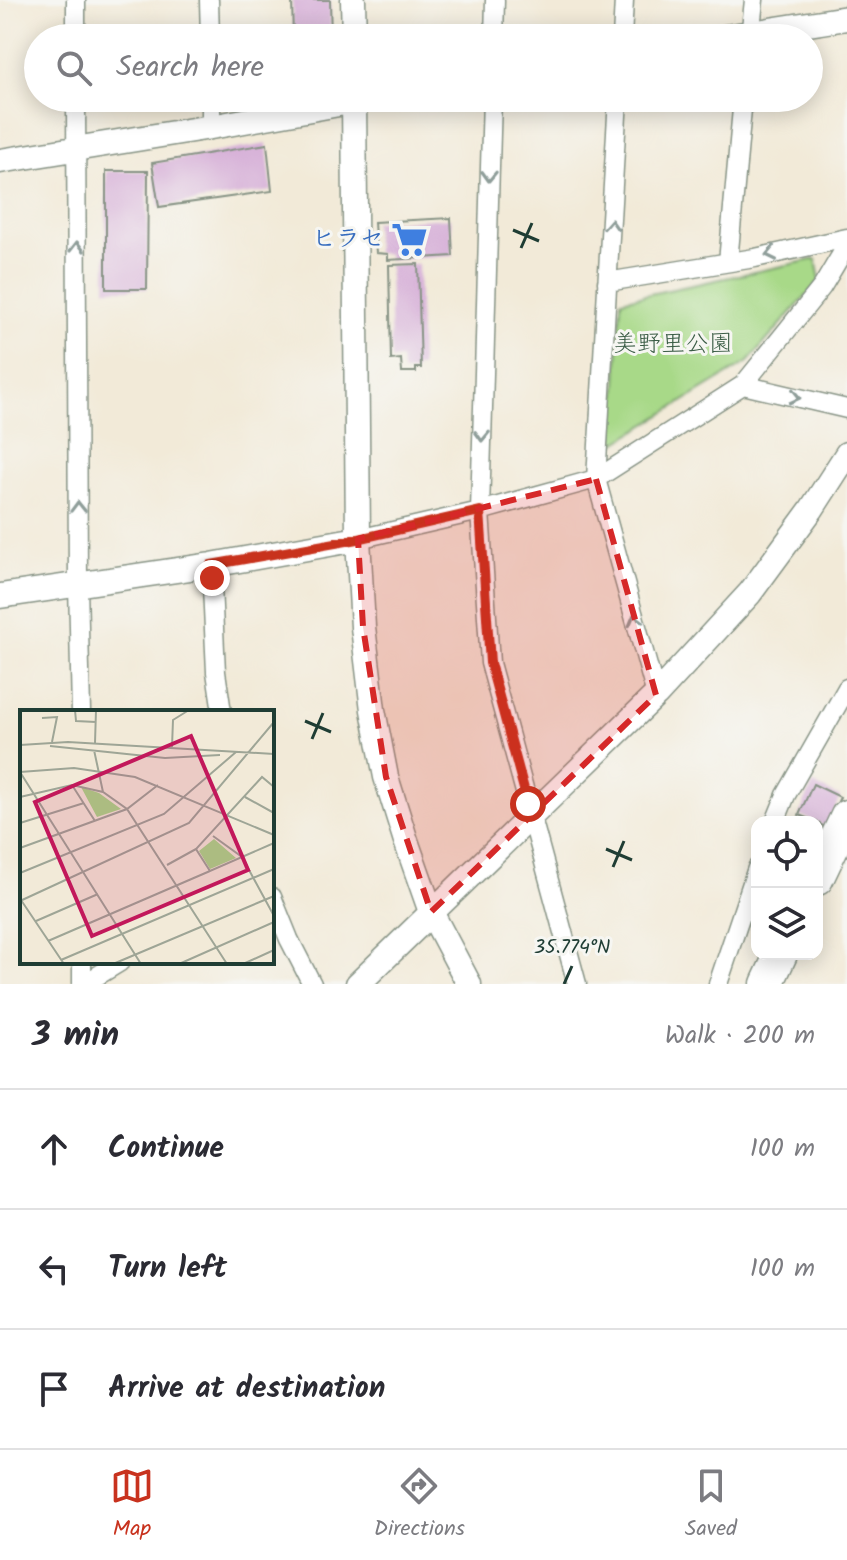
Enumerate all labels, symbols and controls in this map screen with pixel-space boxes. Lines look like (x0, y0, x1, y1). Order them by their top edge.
search box (24, 24, 823, 112)
text: Search here (116, 44, 264, 92)
icon: search (52, 46, 96, 90)
one-way arrow (481, 170, 498, 183)
one-way arrow (602, 218, 619, 231)
place label: ヒラセ (312, 220, 384, 259)
supermarket icon: ヒラセ (391, 220, 429, 258)
one-way arrow (68, 240, 86, 253)
one-way arrow (764, 245, 778, 262)
park label: 美野里公園 (613, 325, 733, 364)
one-way arrow (788, 388, 801, 405)
one-way arrow (474, 430, 491, 443)
one-way arrow (69, 500, 87, 513)
route end (194, 560, 230, 596)
one-way arrow (628, 613, 644, 627)
inset map (20, 710, 274, 964)
route start (510, 786, 546, 822)
map controls (751, 816, 823, 960)
button: locate (751, 816, 823, 888)
button: layers (751, 888, 823, 960)
text: 35.774°N (534, 932, 610, 964)
text: 3 min (32, 1009, 119, 1063)
text: Walk · 200 m (665, 1015, 815, 1057)
text: Continue (108, 1125, 224, 1173)
icon: ahead (32, 1127, 76, 1171)
text: 100 m (750, 1128, 815, 1170)
text: Turn left (108, 1245, 227, 1293)
icon: left (32, 1247, 76, 1291)
text: 100 m (750, 1248, 815, 1290)
text: Arrive at destination (108, 1365, 385, 1413)
icon: arrive (32, 1367, 76, 1411)
tab: Map (110, 1464, 154, 1547)
tab: Directions (374, 1464, 465, 1547)
tab: Saved (685, 1464, 737, 1547)

